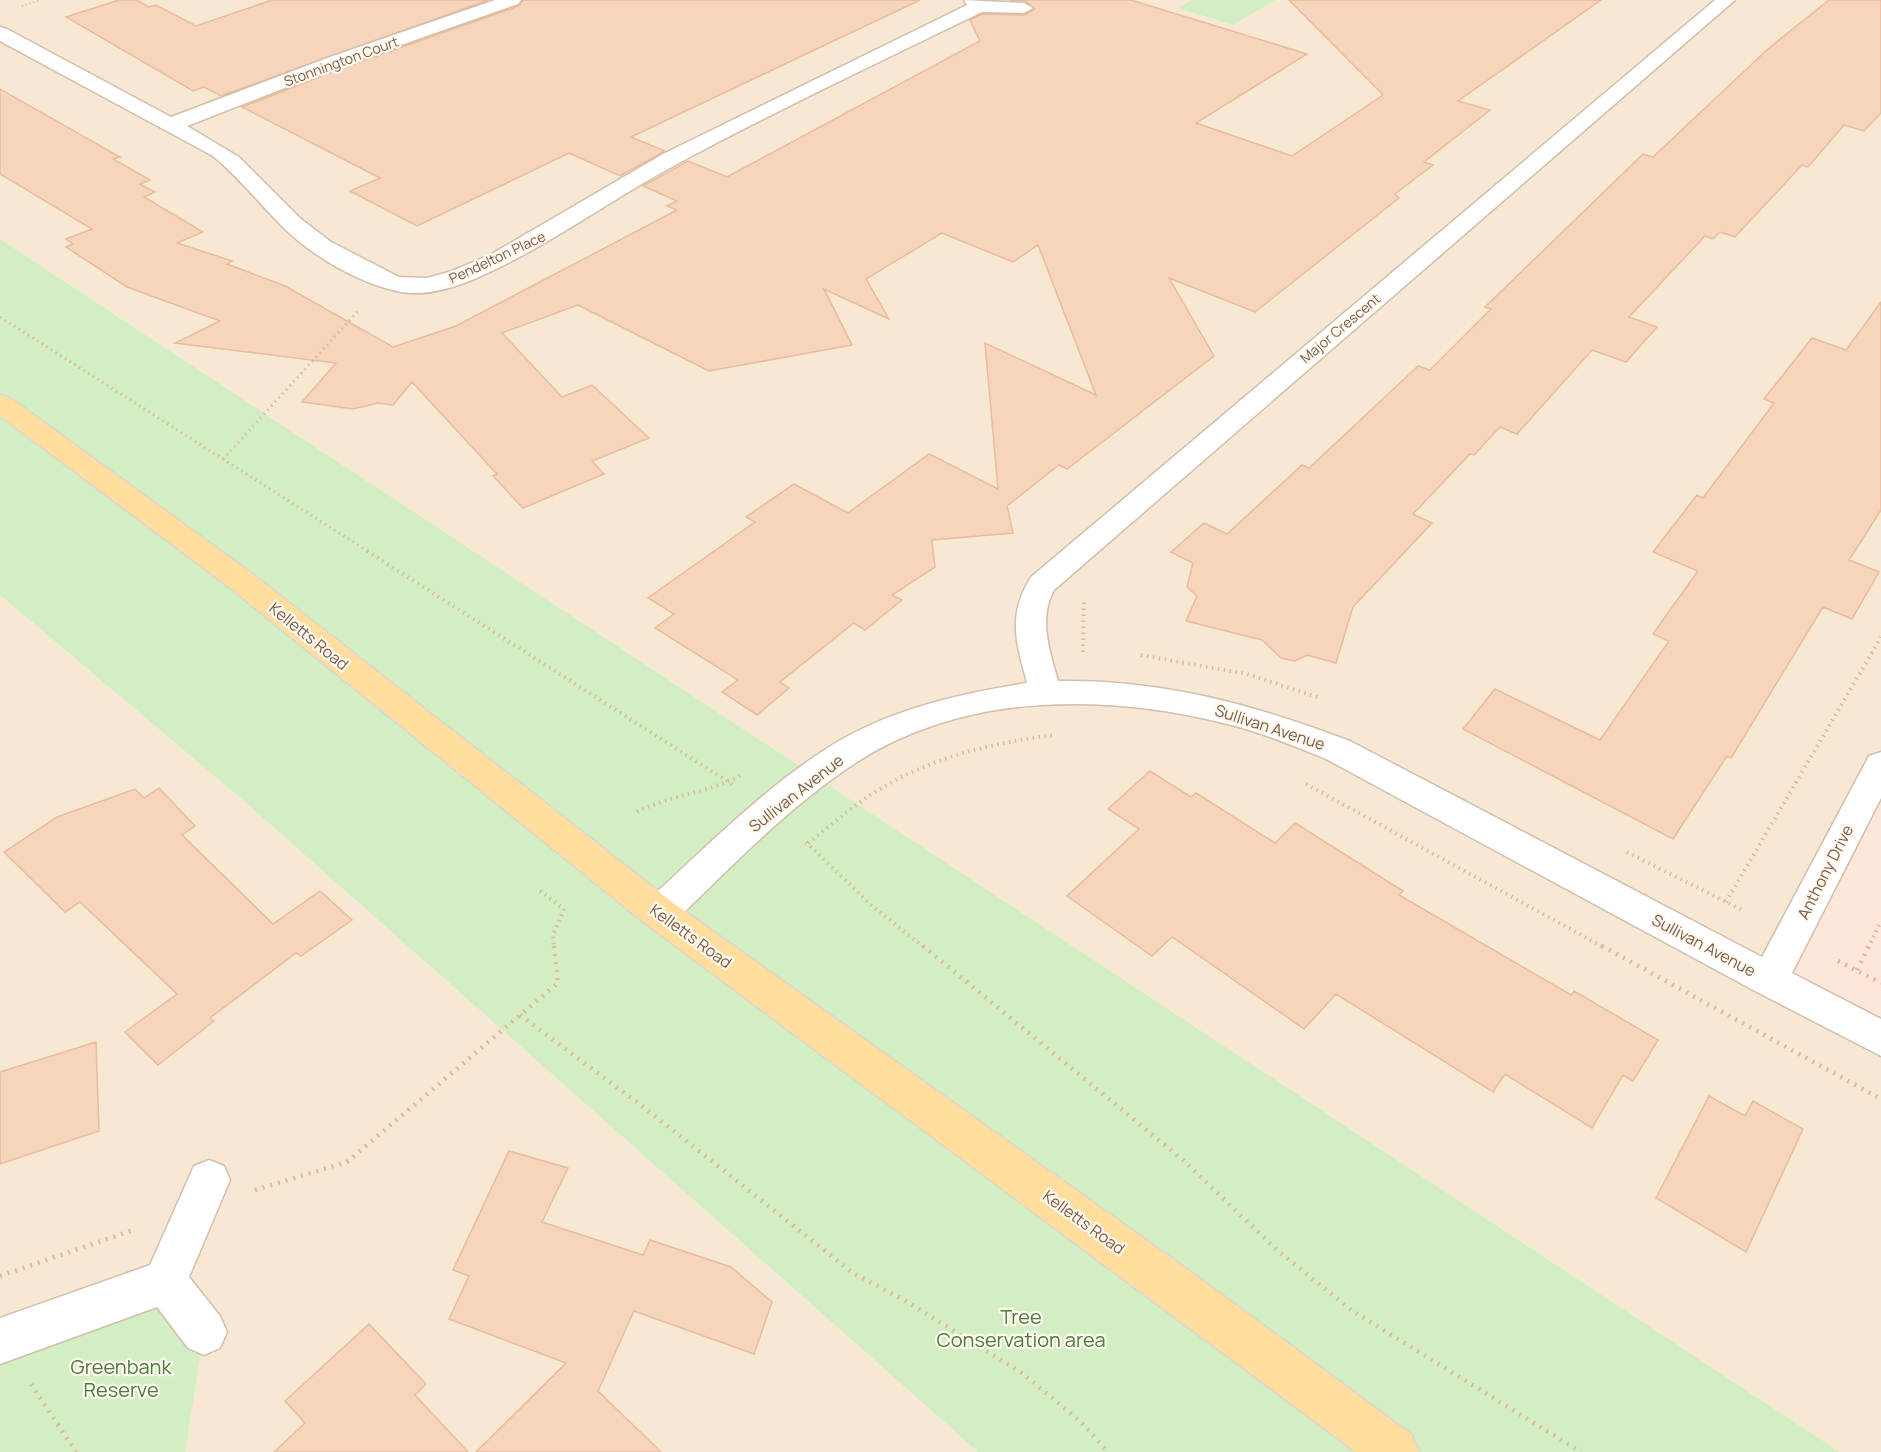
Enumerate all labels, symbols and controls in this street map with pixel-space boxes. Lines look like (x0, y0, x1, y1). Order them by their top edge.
street label: Stonnington Court (281, 31, 401, 91)
street label: Pendelton Place (446, 226, 548, 288)
street label: Major Crescent (1296, 289, 1384, 367)
street label: Kelletts Road (265, 597, 353, 675)
street label: Sullivan Avenue (1212, 699, 1328, 755)
street label: Sullivan Avenue (744, 749, 848, 837)
street label: Anthony Drive (1792, 821, 1858, 923)
street label: Kelletts Road (646, 899, 736, 973)
street label: Sullivan Avenue (1648, 908, 1760, 982)
street label: Kelletts Road (1039, 1185, 1129, 1259)
park label: Tree Conservation area (936, 1303, 1106, 1353)
park label: Greenbank Reserve (71, 1353, 172, 1403)

